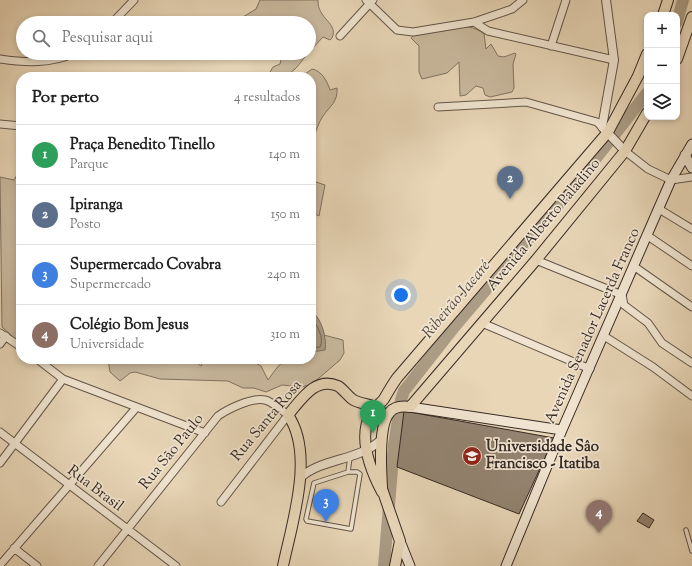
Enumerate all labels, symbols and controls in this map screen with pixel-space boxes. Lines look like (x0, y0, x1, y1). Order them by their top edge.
map controls (644, 12, 680, 120)
button: + (644, 12, 680, 48)
search box (16, 16, 316, 60)
icon: search (30, 27, 52, 49)
text: Pesquisar aqui (62, 28, 153, 49)
button: − (644, 48, 680, 84)
button: layers (644, 84, 680, 120)
text: Por perto (32, 86, 99, 110)
text: 4 resultados (234, 89, 300, 107)
text: Praça Benedito Tinello (70, 135, 215, 156)
text: 1 (43, 146, 47, 164)
text: 140 m (269, 146, 300, 164)
street label: Avenida Alberto Paladino (482, 154, 606, 296)
text: Parque (70, 156, 109, 174)
pin: 2 (497, 166, 523, 199)
text: Ipiranga (70, 195, 123, 216)
text: 2 (42, 206, 48, 224)
text: 150 m (271, 206, 300, 224)
text: Posto (70, 216, 101, 234)
street label: Avenida Senador Lacerda Franco (540, 225, 646, 427)
text: Supermercado Covabra (70, 255, 221, 276)
water label: Ribeirão Jacaré (417, 255, 497, 344)
text: 3 (42, 266, 48, 284)
text: 240 m (267, 266, 300, 284)
text: Supermercado (70, 276, 151, 294)
your location (391, 285, 411, 305)
text: Colégio Bom Jesus (70, 315, 189, 336)
text: 4 (42, 326, 48, 344)
text: 310 m (270, 326, 300, 344)
text: Universidade (70, 336, 144, 354)
street label: Rua Santa Rosa (227, 376, 307, 466)
pin: 1 (360, 400, 386, 433)
street label: Rua São Paulo (135, 410, 209, 494)
place label: Universidade Sâo Francisco - Itatiba (486, 437, 600, 475)
school or university icon: Universidade Sâo Francisco - Itatiba (461, 445, 483, 467)
street label: Rua Brasil (63, 461, 127, 517)
pin: 3 (313, 489, 339, 522)
pin: 4 (586, 500, 612, 533)

